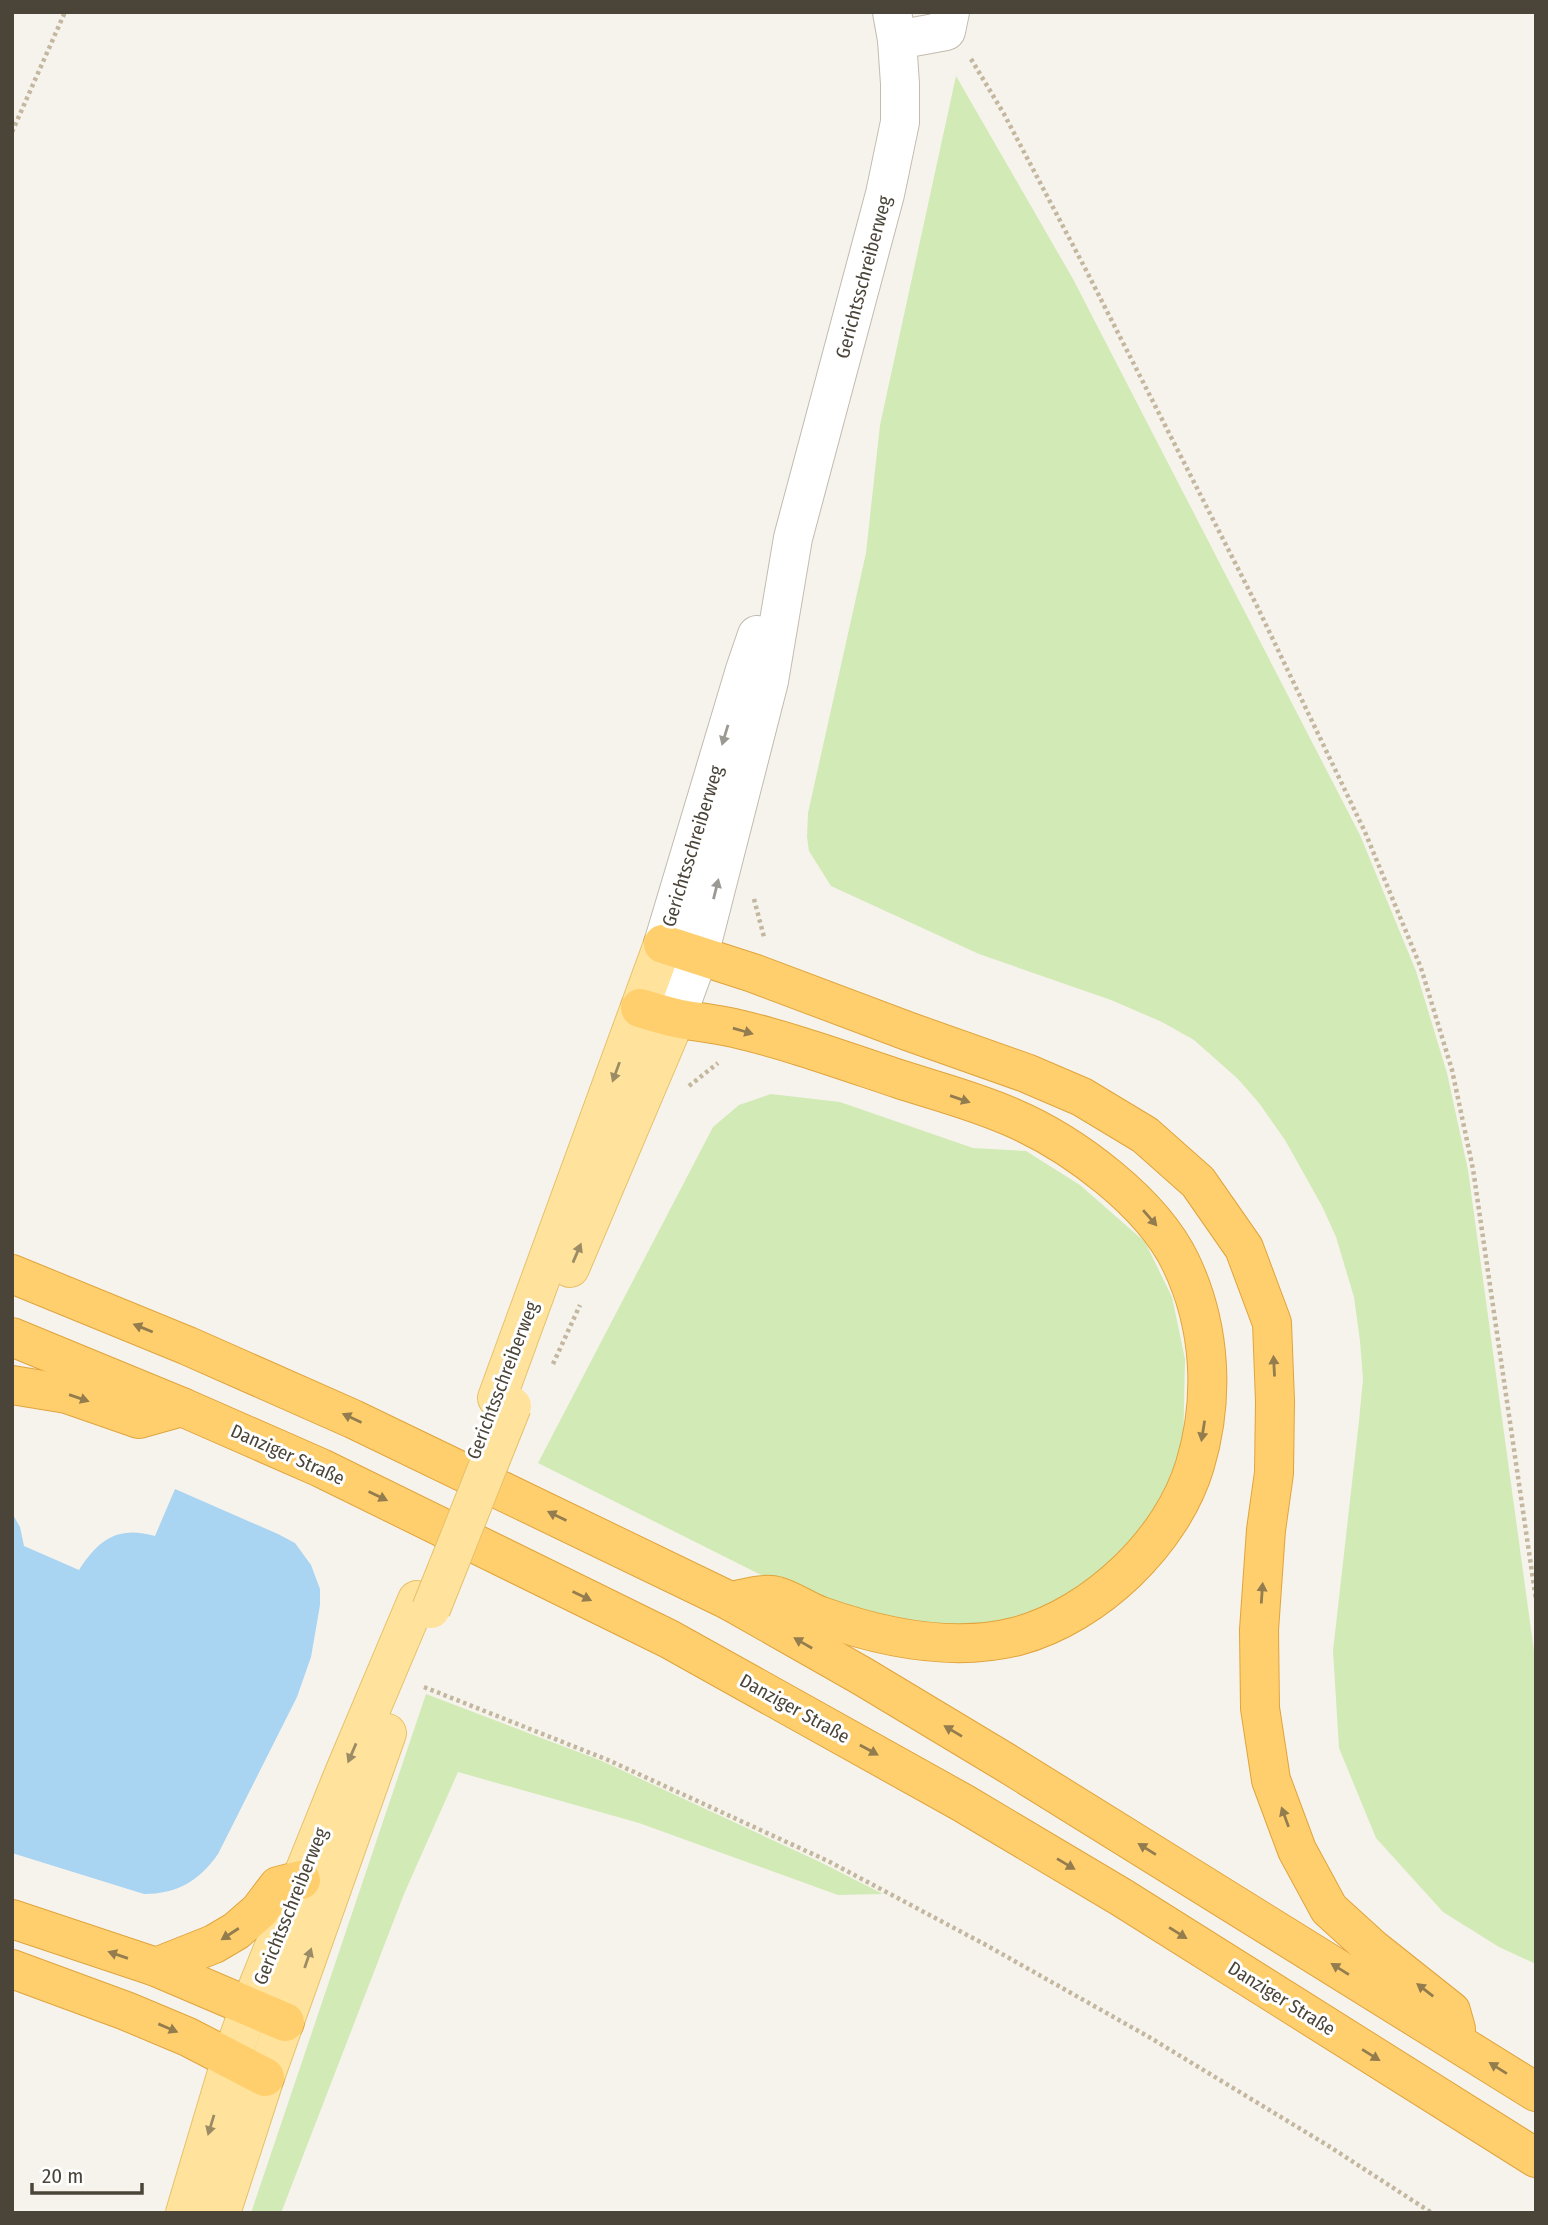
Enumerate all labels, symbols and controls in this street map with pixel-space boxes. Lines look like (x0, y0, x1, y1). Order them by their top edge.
street label: Gerichtsschreiberweg (831, 193, 896, 361)
one-way arrow (719, 725, 730, 746)
street label: Gerichtsschreiberweg (657, 763, 728, 930)
one-way arrow (711, 878, 722, 900)
one-way arrow (733, 1026, 754, 1036)
one-way arrow (611, 1061, 622, 1082)
one-way arrow (949, 1095, 970, 1105)
one-way arrow (1142, 1210, 1157, 1227)
one-way arrow (572, 1242, 583, 1263)
street label: Gerichtsschreiberweg (462, 1298, 543, 1462)
one-way arrow (132, 1322, 153, 1333)
one-way arrow (1268, 1355, 1279, 1377)
one-way arrow (69, 1394, 90, 1404)
one-way arrow (342, 1412, 362, 1424)
street label: Danziger Straße (227, 1419, 348, 1490)
one-way arrow (1197, 1420, 1208, 1442)
one-way arrow (368, 1490, 388, 1501)
one-way arrow (547, 1511, 567, 1522)
one-way arrow (1257, 1582, 1268, 1604)
one-way arrow (572, 1590, 592, 1601)
one-way arrow (793, 1637, 813, 1649)
street label: Danziger Straße (736, 1669, 854, 1748)
one-way arrow (943, 1724, 962, 1737)
one-way arrow (346, 1743, 357, 1764)
one-way arrow (860, 1744, 879, 1756)
one-way arrow (1279, 1807, 1290, 1828)
street label: Gerichtsschreiberweg (248, 1824, 333, 1988)
one-way arrow (1137, 1843, 1157, 1856)
one-way arrow (1056, 1858, 1075, 1870)
one-way arrow (1169, 1927, 1188, 1940)
one-way arrow (220, 1928, 240, 1941)
one-way arrow (303, 1947, 314, 1968)
one-way arrow (108, 1949, 129, 1960)
street label: Danziger Straße (1224, 1956, 1340, 2041)
one-way arrow (1331, 1963, 1350, 1976)
one-way arrow (1416, 1983, 1433, 1998)
one-way arrow (157, 2023, 178, 2034)
one-way arrow (1361, 2048, 1380, 2061)
one-way arrow (1488, 2062, 1508, 2075)
one-way arrow (206, 2115, 216, 2136)
scale bar (32, 2152, 142, 2196)
text: 20 m (42, 2163, 83, 2189)

